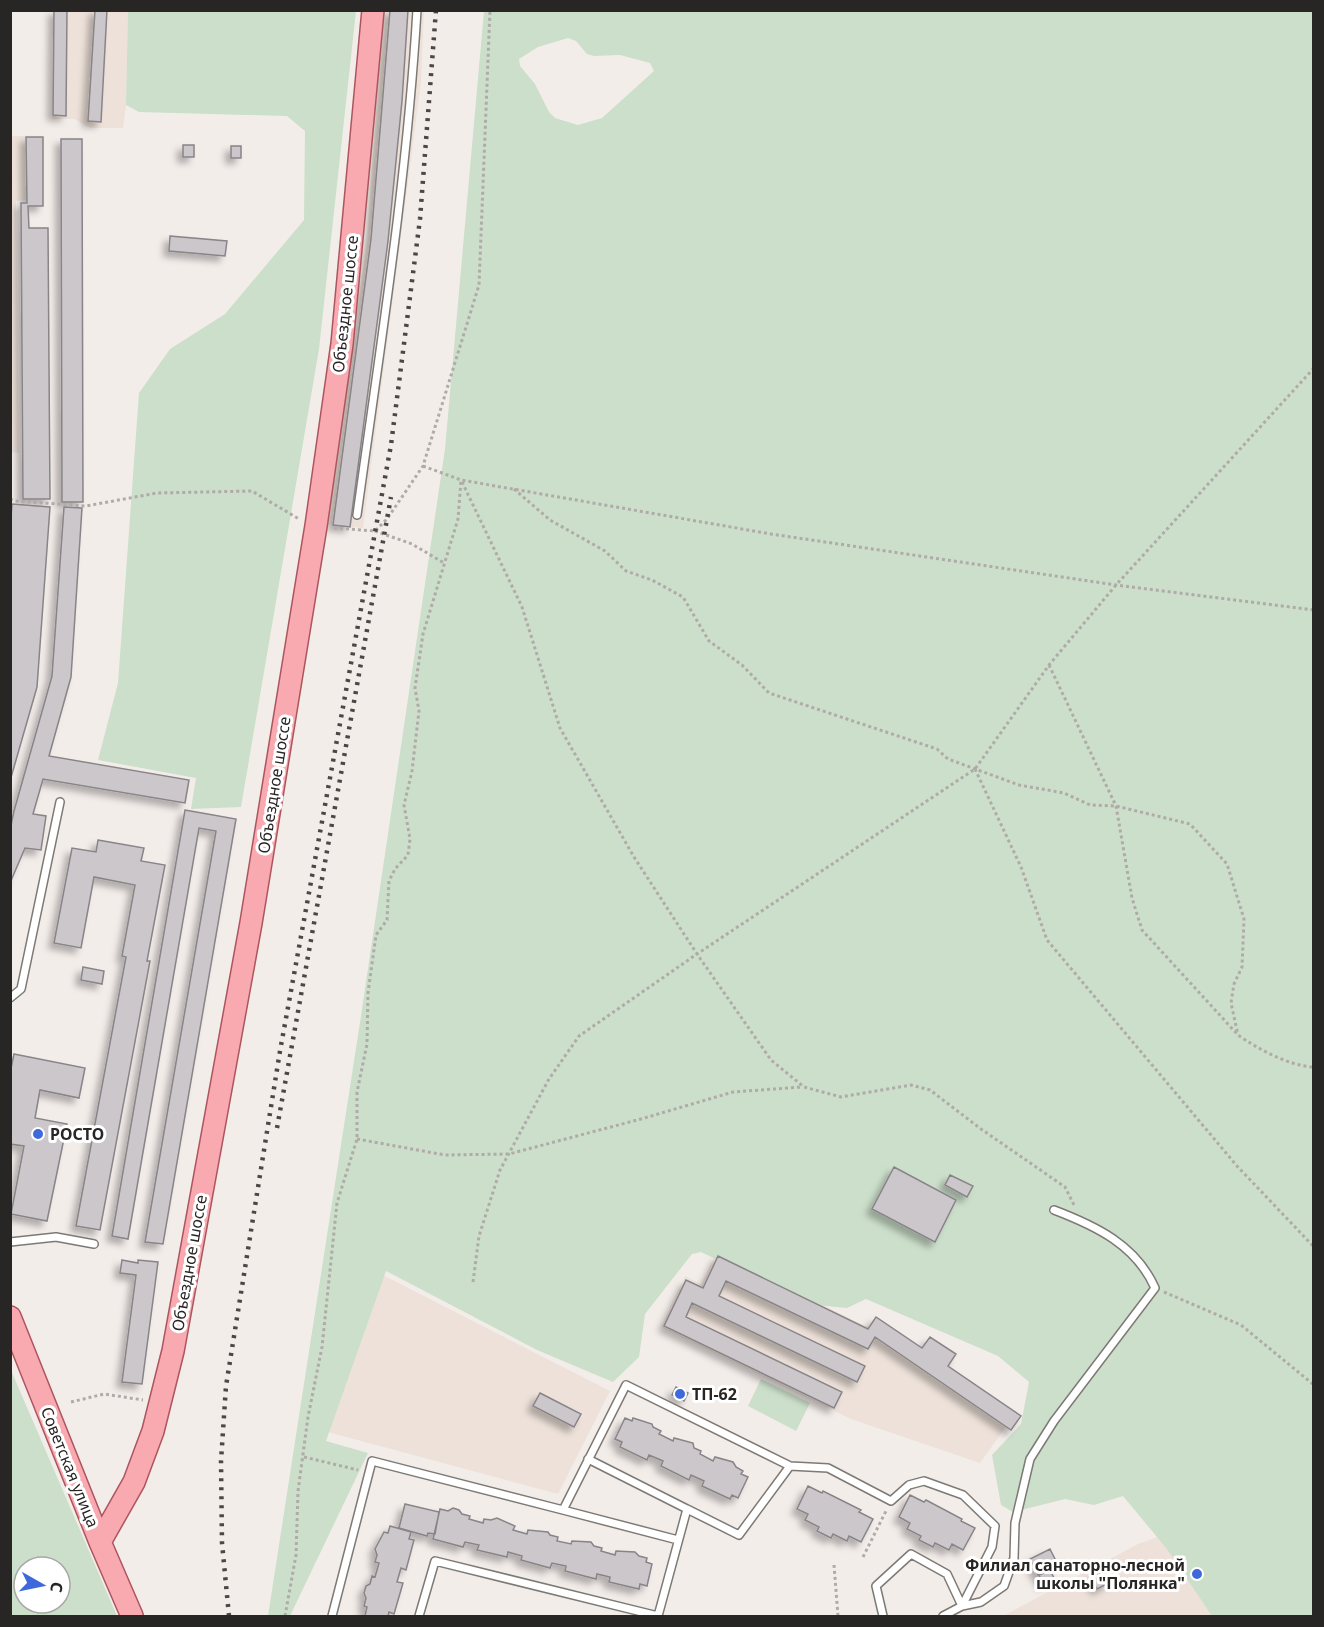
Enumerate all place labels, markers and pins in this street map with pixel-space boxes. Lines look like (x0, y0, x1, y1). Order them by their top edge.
place label: РОСТО (50, 1123, 104, 1145)
marker: РОСТО (31, 1127, 45, 1141)
place label: ТП-62 (692, 1383, 737, 1405)
marker: ТП-62 (673, 1387, 687, 1401)
place label: Филиал санаторно-лесной школы "Полянка" (965, 1554, 1185, 1594)
marker: Филиал санаторно-лесной школы "Полянка" (1190, 1567, 1204, 1581)

